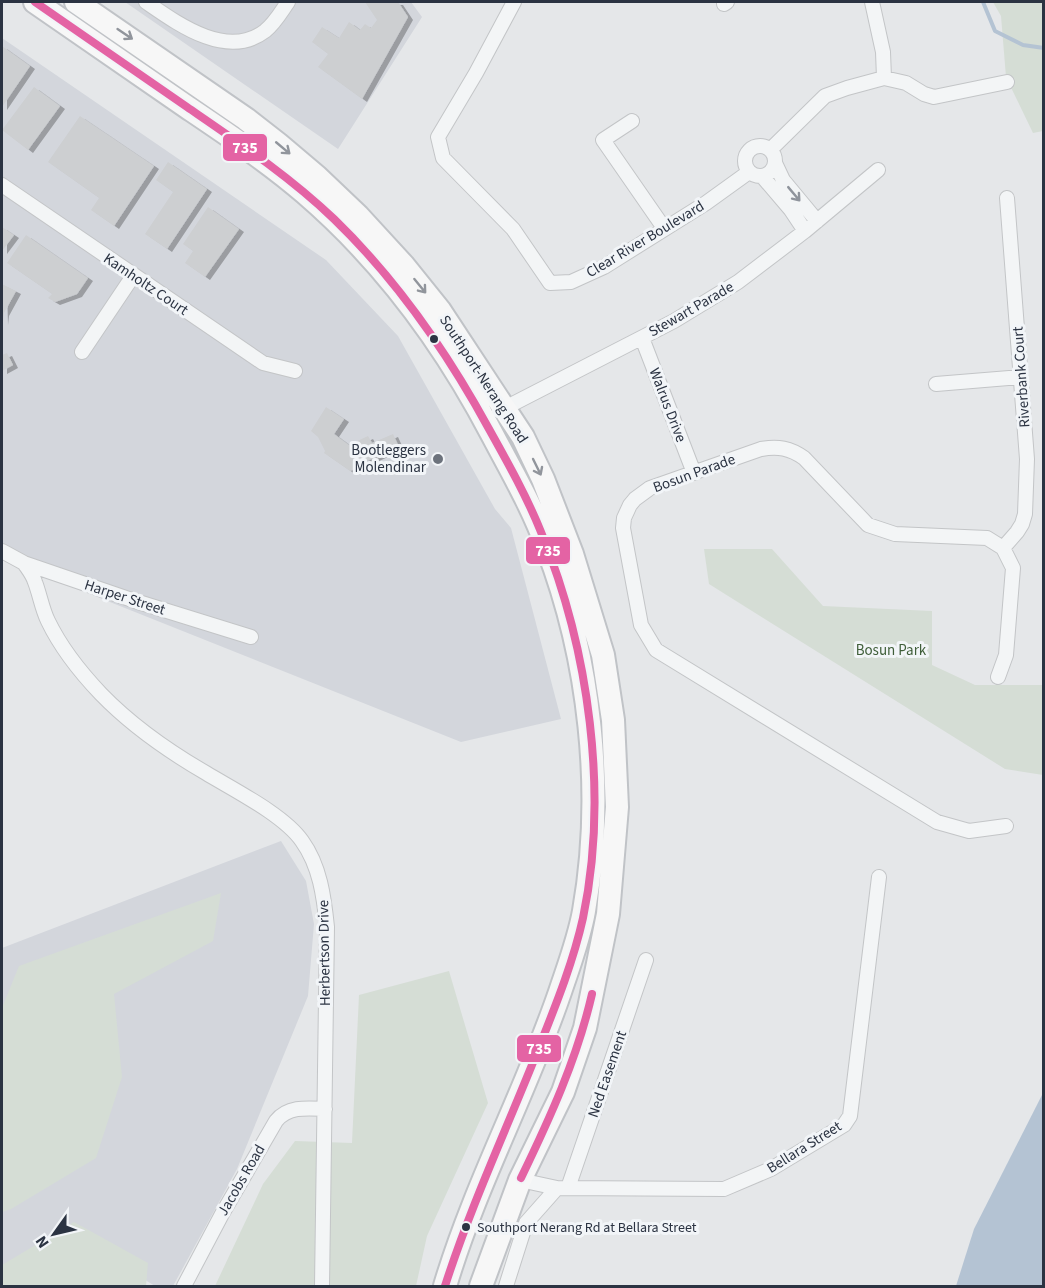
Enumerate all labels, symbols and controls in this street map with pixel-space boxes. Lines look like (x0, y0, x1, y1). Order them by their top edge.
one-way arrow (116, 28, 133, 41)
line badge: 735 (222, 133, 268, 162)
text: 735 (232, 137, 258, 159)
one-way arrow (275, 141, 290, 155)
one-way arrow (787, 186, 800, 202)
street label: Clear River Boulevard (582, 196, 708, 283)
street label: Kamholtz Court (99, 248, 192, 321)
street label: Stewart Parade (645, 277, 738, 342)
one-way arrow (413, 278, 427, 293)
street label: Southport-Nerang Road (434, 311, 533, 447)
street label: Riverbank Court (1007, 326, 1036, 428)
unlabelled marker (428, 333, 440, 345)
street label: Walrus Drive (644, 365, 691, 445)
place label: Bootleggers Molendinar (351, 440, 427, 478)
street label: Bosun Parade (650, 449, 738, 498)
marker: Bootleggers Molendinar (431, 452, 445, 466)
one-way arrow (532, 458, 544, 476)
line badge: 735 (525, 536, 571, 565)
text: 735 (535, 540, 561, 562)
street label: Harper Street (82, 574, 168, 620)
park label: Bosun Park (856, 640, 927, 661)
street label: Herbertson Drive (313, 900, 336, 1006)
street label: Ned Easement (583, 1028, 632, 1121)
line badge: 735 (516, 1034, 562, 1063)
text: 735 (526, 1038, 552, 1060)
street label: Bellara Street (763, 1116, 846, 1179)
street label: Jacobs Road (213, 1141, 270, 1220)
north arrow (24, 1204, 84, 1264)
place label: Southport Nerang Rd at Bellara Street (477, 1218, 697, 1238)
marker: Southport Nerang Rd at Bellara Street (460, 1221, 472, 1233)
text: N (30, 1231, 54, 1252)

